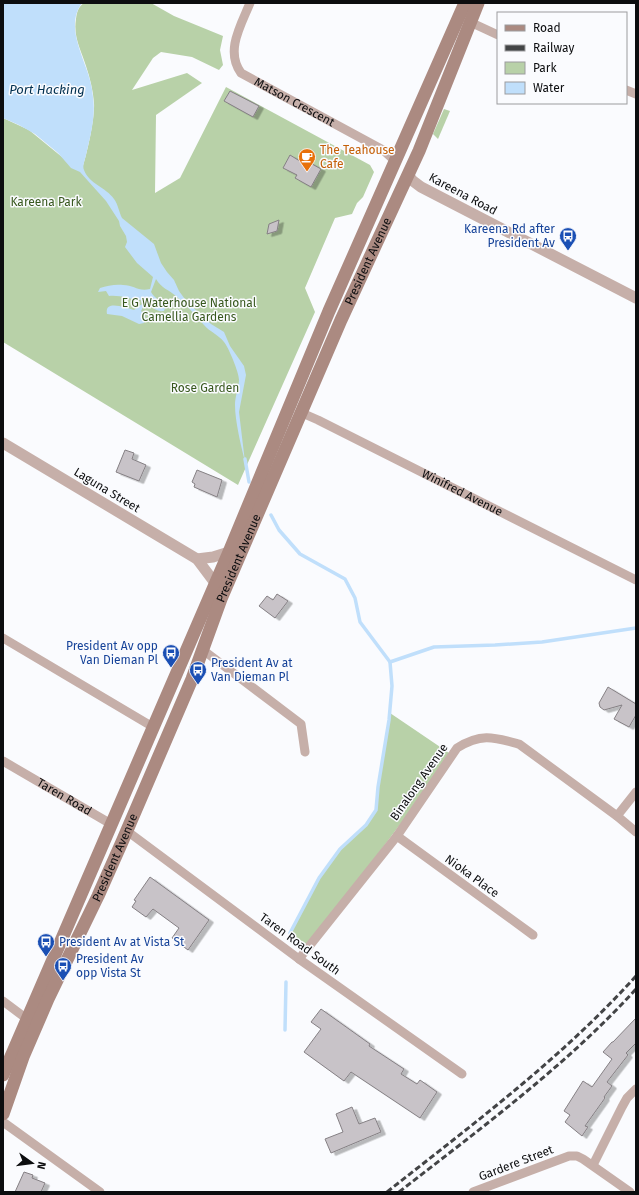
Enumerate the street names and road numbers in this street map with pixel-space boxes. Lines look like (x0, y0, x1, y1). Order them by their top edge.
street label: Matson Crescent (252, 74, 338, 130)
street label: Kareena Road (426, 170, 500, 218)
street label: President Avenue (342, 215, 394, 307)
street label: Laguna Street (71, 465, 143, 516)
street label: Winifred Avenue (419, 466, 505, 519)
street label: President Avenue (213, 512, 264, 605)
street label: Binalong Avenue (387, 741, 451, 823)
street label: Taren Road (34, 775, 94, 818)
street label: President Avenue (89, 811, 140, 904)
street label: Nioka Place (442, 852, 502, 900)
street label: Taren Road South (257, 910, 343, 978)
street label: Gardere Street (477, 1142, 556, 1184)

